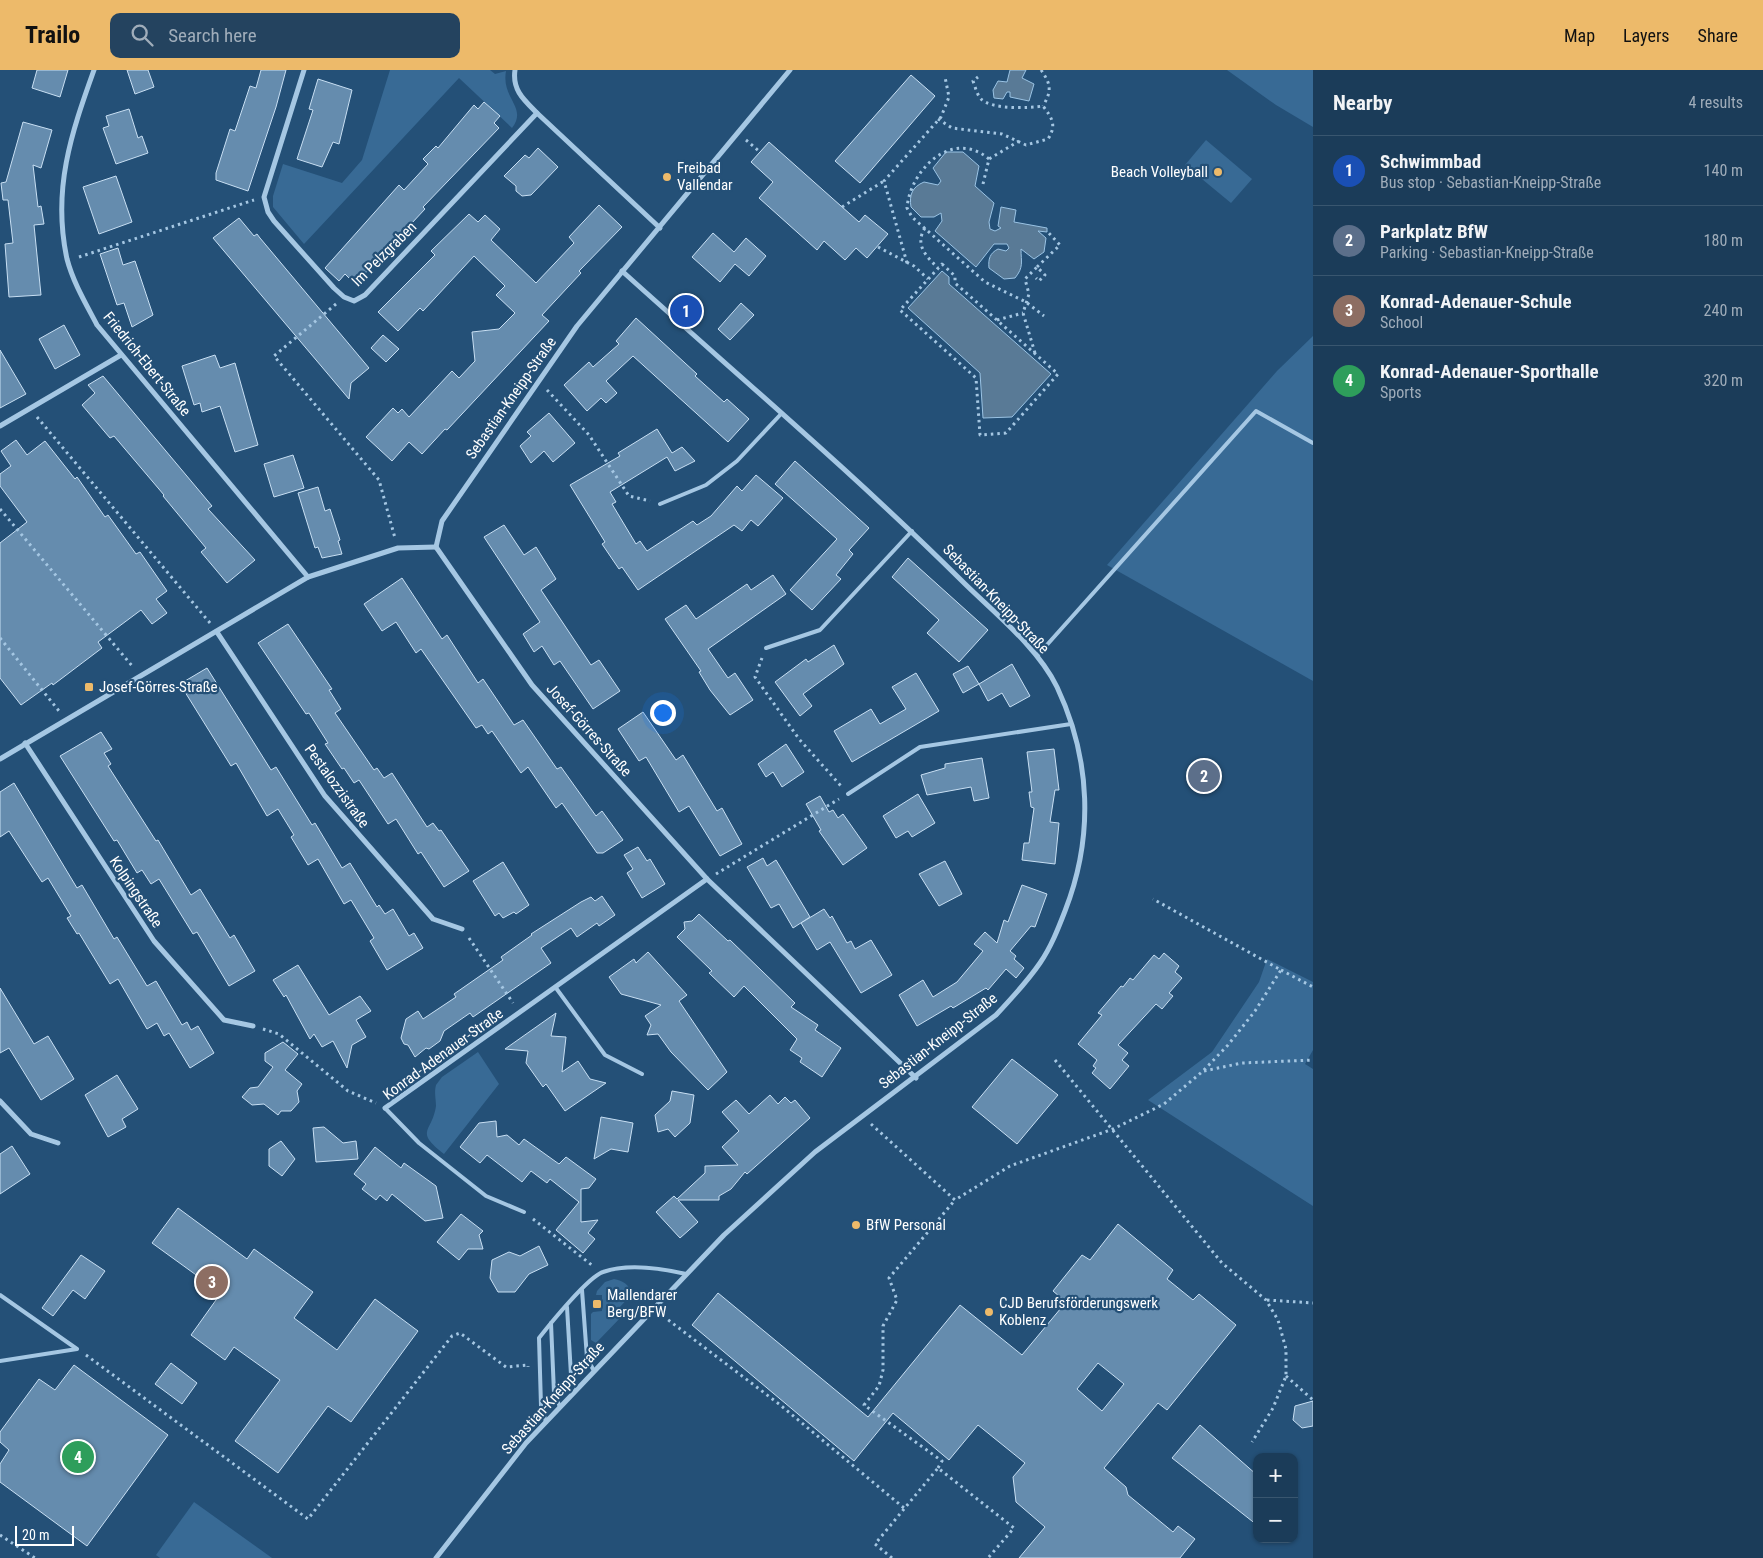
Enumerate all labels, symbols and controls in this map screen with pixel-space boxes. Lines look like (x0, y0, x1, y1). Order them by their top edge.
search box (110, 13, 460, 58)
text: Trailo (25, 21, 80, 49)
icon: search (128, 21, 156, 49)
text: Search here (168, 24, 257, 47)
text: Map (1564, 25, 1595, 46)
text: Layers (1623, 25, 1670, 46)
text: Share (1698, 25, 1738, 46)
text: Nearby (1333, 91, 1392, 115)
text: 4 results (1688, 93, 1743, 112)
text: Schwimmbad (1380, 150, 1481, 173)
place label: Freibad Vallendar (677, 159, 733, 194)
text: 1 (1345, 161, 1353, 180)
text: 140 m (1704, 161, 1743, 180)
place label: Beach Volleyball (1111, 163, 1208, 181)
marker: Beach Volleyball (1212, 166, 1224, 178)
marker: Freibad Vallendar (661, 171, 673, 183)
text: Bus stop · Sebastian-Kneipp-Straße (1380, 173, 1601, 192)
street label: Im Pelzgraben (348, 218, 420, 290)
text: Parkplatz BfW (1380, 220, 1488, 243)
text: 2 (1345, 231, 1353, 250)
text: 180 m (1704, 231, 1743, 250)
text: Parking · Sebastian-Kneipp-Straße (1380, 243, 1594, 262)
text: Konrad-Adenauer-Schule (1380, 290, 1572, 313)
pin: 1 (670, 292, 702, 330)
text: 3 (1345, 301, 1353, 320)
text: 240 m (1704, 301, 1743, 320)
street label: Friedrich-Ebert-Straße (99, 308, 195, 420)
text: School (1380, 313, 1423, 332)
street label: Sebastian-Kneipp-Straße (462, 333, 560, 463)
text: Konrad-Adenauer-Sporthalle (1380, 360, 1599, 383)
text: 4 (1345, 371, 1353, 390)
text: 320 m (1704, 371, 1743, 390)
text: Sports (1380, 383, 1422, 402)
street label: Sebastian-Kneipp-Straße (939, 541, 1053, 657)
place label: Josef-Görres-Straße (99, 678, 218, 696)
street label: Josef-Görres-Straße (543, 680, 635, 780)
marker: Josef-Görres-Straße (83, 681, 95, 693)
your location (650, 700, 676, 726)
street label: Pestalozzistraße (301, 741, 373, 831)
pin: 2 (1188, 757, 1220, 795)
street label: Kolpingstraße (106, 853, 166, 931)
street label: Sebastian-Kneipp-Straße (875, 989, 1001, 1093)
street label: Konrad-Adenauer-Straße (379, 1004, 507, 1104)
place label: BfW Personal (866, 1216, 946, 1234)
marker: BfW Personal (850, 1219, 862, 1231)
pin: 3 (196, 1263, 228, 1301)
place label: Mallendarer Berg/BFW (607, 1286, 678, 1321)
place label: CJD Berufsförderungswerk Koblenz (999, 1294, 1158, 1329)
marker: Mallendarer Berg/BFW (591, 1298, 603, 1310)
marker: CJD Berufsförderungswerk Koblenz (983, 1306, 995, 1318)
street label: Sebastian-Kneipp-Straße (498, 1338, 608, 1458)
pin: 4 (62, 1438, 94, 1476)
map controls (1253, 1453, 1298, 1543)
button: + (1253, 1453, 1298, 1498)
button: − (1253, 1498, 1298, 1543)
scale bar (15, 1523, 74, 1546)
text: 20 m (22, 1527, 50, 1543)

